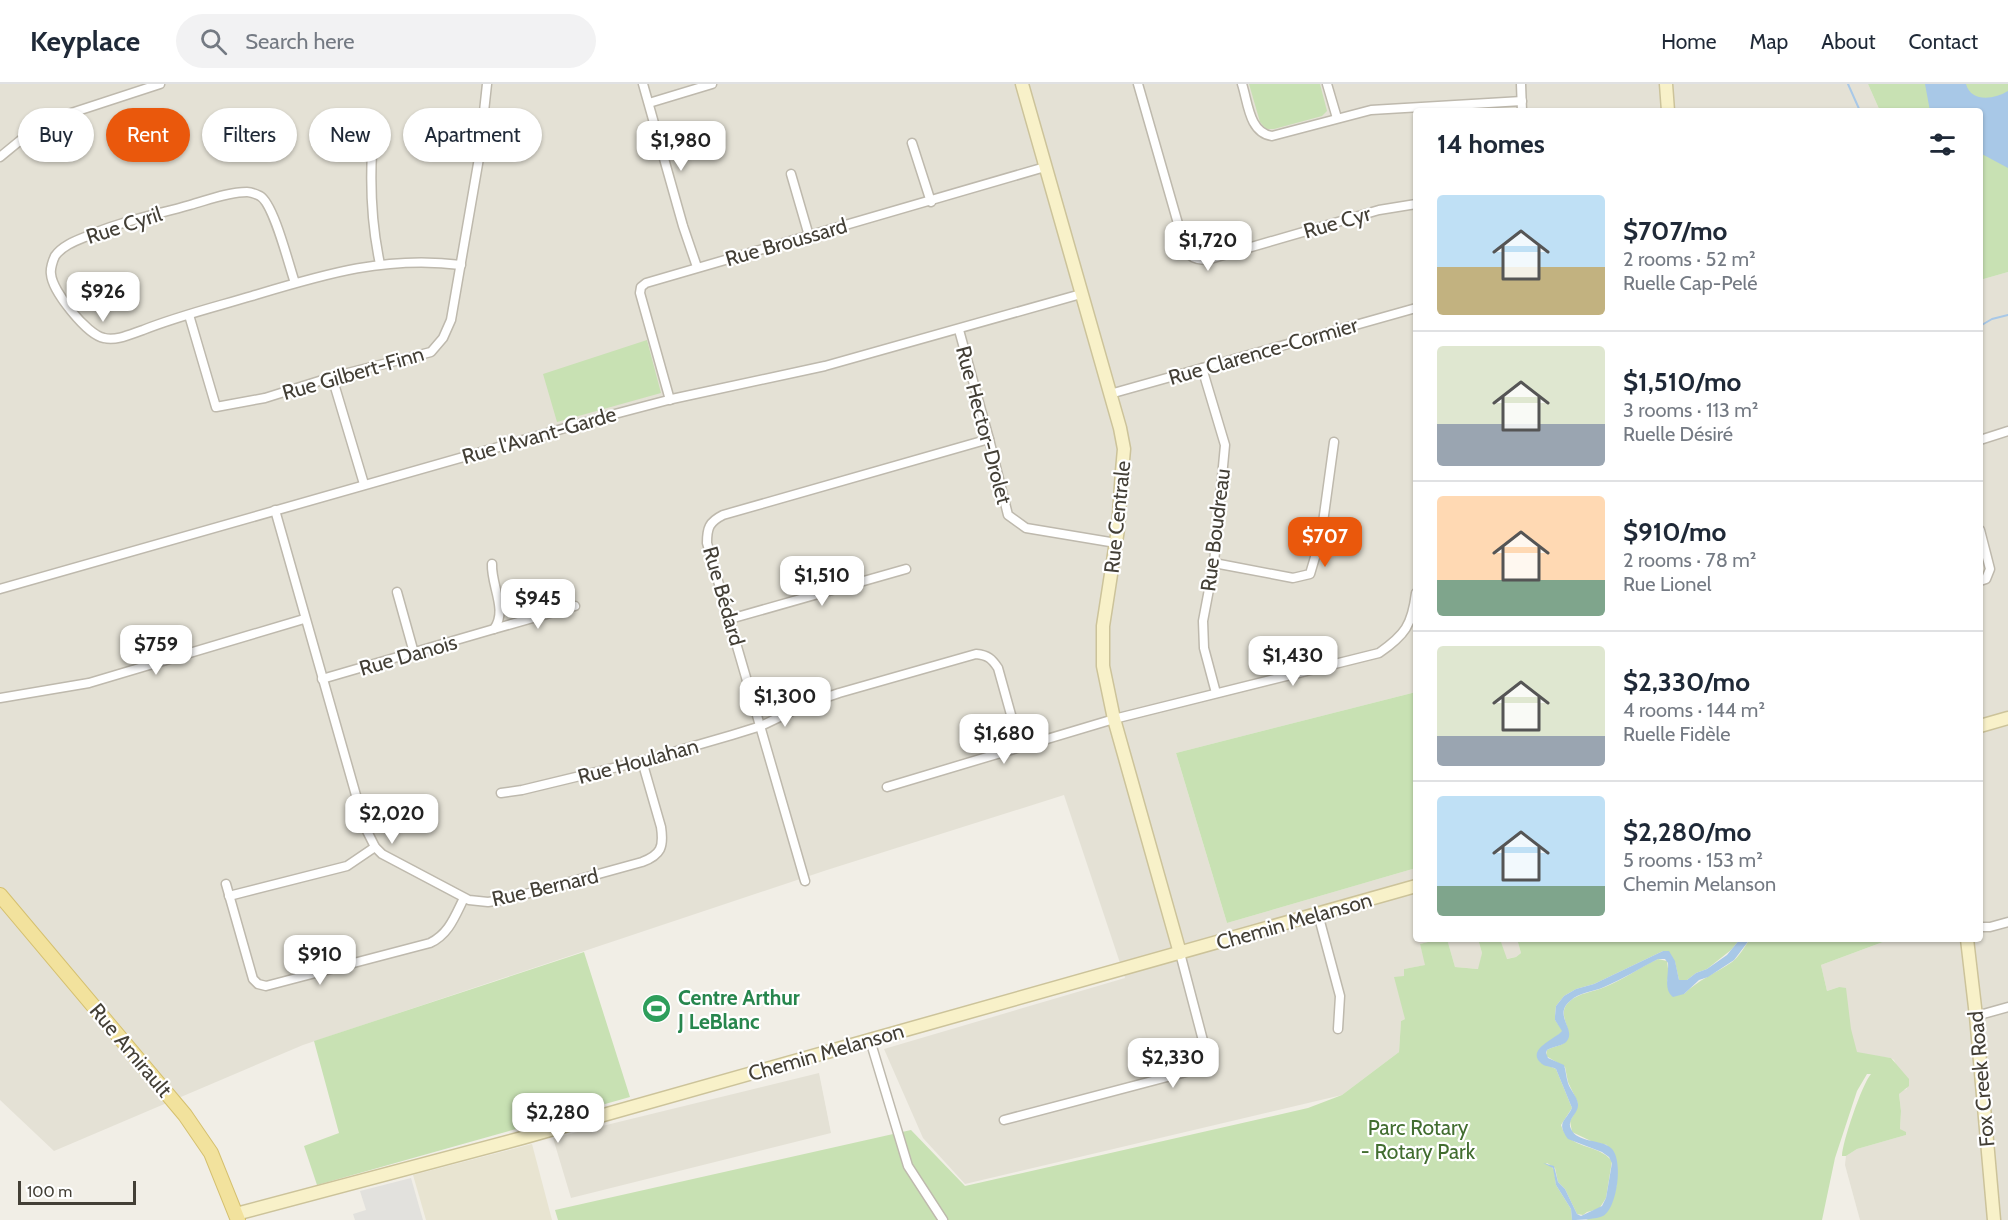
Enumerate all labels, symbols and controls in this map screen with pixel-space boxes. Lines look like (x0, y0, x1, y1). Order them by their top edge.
search box (176, 14, 596, 68)
text: Keyplace (30, 24, 140, 58)
icon: search (197, 25, 230, 58)
text: Search here (245, 28, 355, 55)
text: Home (1661, 29, 1717, 54)
text: Map (1750, 29, 1788, 54)
text: About (1821, 29, 1875, 54)
text: Contact (1908, 29, 1978, 54)
chip: Buy (18, 108, 94, 162)
chip: Rent (106, 108, 190, 162)
chip: Filters (202, 108, 297, 162)
chip: New (309, 108, 391, 162)
chip: Apartment (403, 108, 542, 162)
pin: $1,980 (632, 121, 730, 172)
text: $1,980 (651, 128, 711, 152)
text: 14 homes (1437, 128, 1545, 160)
icon: filters (1926, 128, 1959, 161)
street label: Rue Cyr (1300, 200, 1374, 244)
street label: Rue Cyril (83, 201, 165, 249)
street label: Rue Broussard (722, 213, 850, 271)
text: $707/mo (1623, 215, 1727, 247)
icon: home (1485, 219, 1557, 291)
pin: $1,720 (1159, 221, 1257, 272)
text: $1,720 (1179, 228, 1237, 252)
text: 2 rooms · 52 m² (1623, 247, 1756, 271)
text: Ruelle Cap-Pelé (1623, 271, 1757, 295)
pin: $926 (67, 272, 139, 323)
text: $926 (81, 279, 125, 303)
street label: Rue Clarence-Cormier (1165, 312, 1361, 390)
street label: Rue Gilbert-Finn (279, 341, 427, 405)
street label: Rue Hector-Drolet (951, 343, 1017, 507)
text: $1,510/mo (1623, 366, 1741, 398)
icon: home (1485, 370, 1557, 442)
text: 3 rooms · 113 m² (1623, 398, 1759, 422)
street label: Rue l'Avant-Garde (459, 401, 619, 469)
text: Ruelle Désiré (1623, 422, 1733, 446)
street label: Rue Centrale (1099, 459, 1135, 575)
street label: Rue Boudreau (1195, 467, 1235, 593)
text: $910/mo (1623, 516, 1726, 548)
pin: $707 (1289, 517, 1361, 568)
icon: home (1485, 520, 1557, 592)
text: $707 (1302, 524, 1348, 548)
street label: Rue Bédard (698, 544, 750, 648)
text: 2 rooms · 78 m² (1623, 548, 1756, 572)
pin: $1,510 (773, 556, 871, 607)
text: $1,510 (794, 563, 850, 587)
text: Rue Lionel (1623, 572, 1711, 596)
pin: $945 (502, 579, 574, 630)
text: $945 (515, 586, 561, 610)
pin: $759 (120, 625, 192, 676)
street label: Rue Danois (356, 629, 460, 681)
text: $759 (134, 632, 178, 656)
pin: $1,430 (1244, 636, 1342, 687)
text: $1,430 (1263, 643, 1323, 667)
text: $2,330/mo (1623, 666, 1750, 698)
icon: home (1485, 670, 1557, 742)
pin: $1,300 (736, 677, 834, 728)
text: $1,300 (754, 684, 816, 708)
text: 4 rooms · 144 m² (1623, 698, 1765, 722)
pin: $1,680 (955, 714, 1053, 765)
text: $1,680 (973, 721, 1035, 745)
text: Ruelle Fidèle (1623, 722, 1730, 746)
street label: Rue Houlahan (575, 733, 701, 789)
pin: $2,020 (343, 794, 441, 845)
text: $2,020 (359, 801, 425, 825)
text: $2,280/mo (1623, 816, 1751, 848)
icon: home (1485, 820, 1557, 892)
text: 5 rooms · 153 m² (1623, 848, 1763, 872)
street label: Rue Bernard (489, 863, 601, 911)
text: Chemin Melanson (1623, 872, 1776, 896)
street label: Chemin Melanson (1213, 887, 1375, 955)
pin: $910 (284, 935, 356, 986)
text: $910 (298, 942, 342, 966)
place label: Centre Arthur J LeBlanc (677, 985, 800, 1034)
sports icon: Centre Arthur J LeBlanc (641, 993, 673, 1025)
street label: Rue Amirault (85, 998, 177, 1102)
street label: Fox Creek Road (1963, 1010, 1999, 1148)
street label: Chemin Melanson (745, 1018, 907, 1086)
pin: $2,330 (1124, 1038, 1222, 1089)
text: $2,330 (1142, 1045, 1204, 1069)
pin: $2,280 (509, 1093, 607, 1144)
text: $2,280 (526, 1100, 590, 1124)
park label: Parc Rotary - Rotary Park (1361, 1115, 1476, 1164)
scale bar (18, 1178, 136, 1206)
text: 100 m (27, 1182, 72, 1201)

